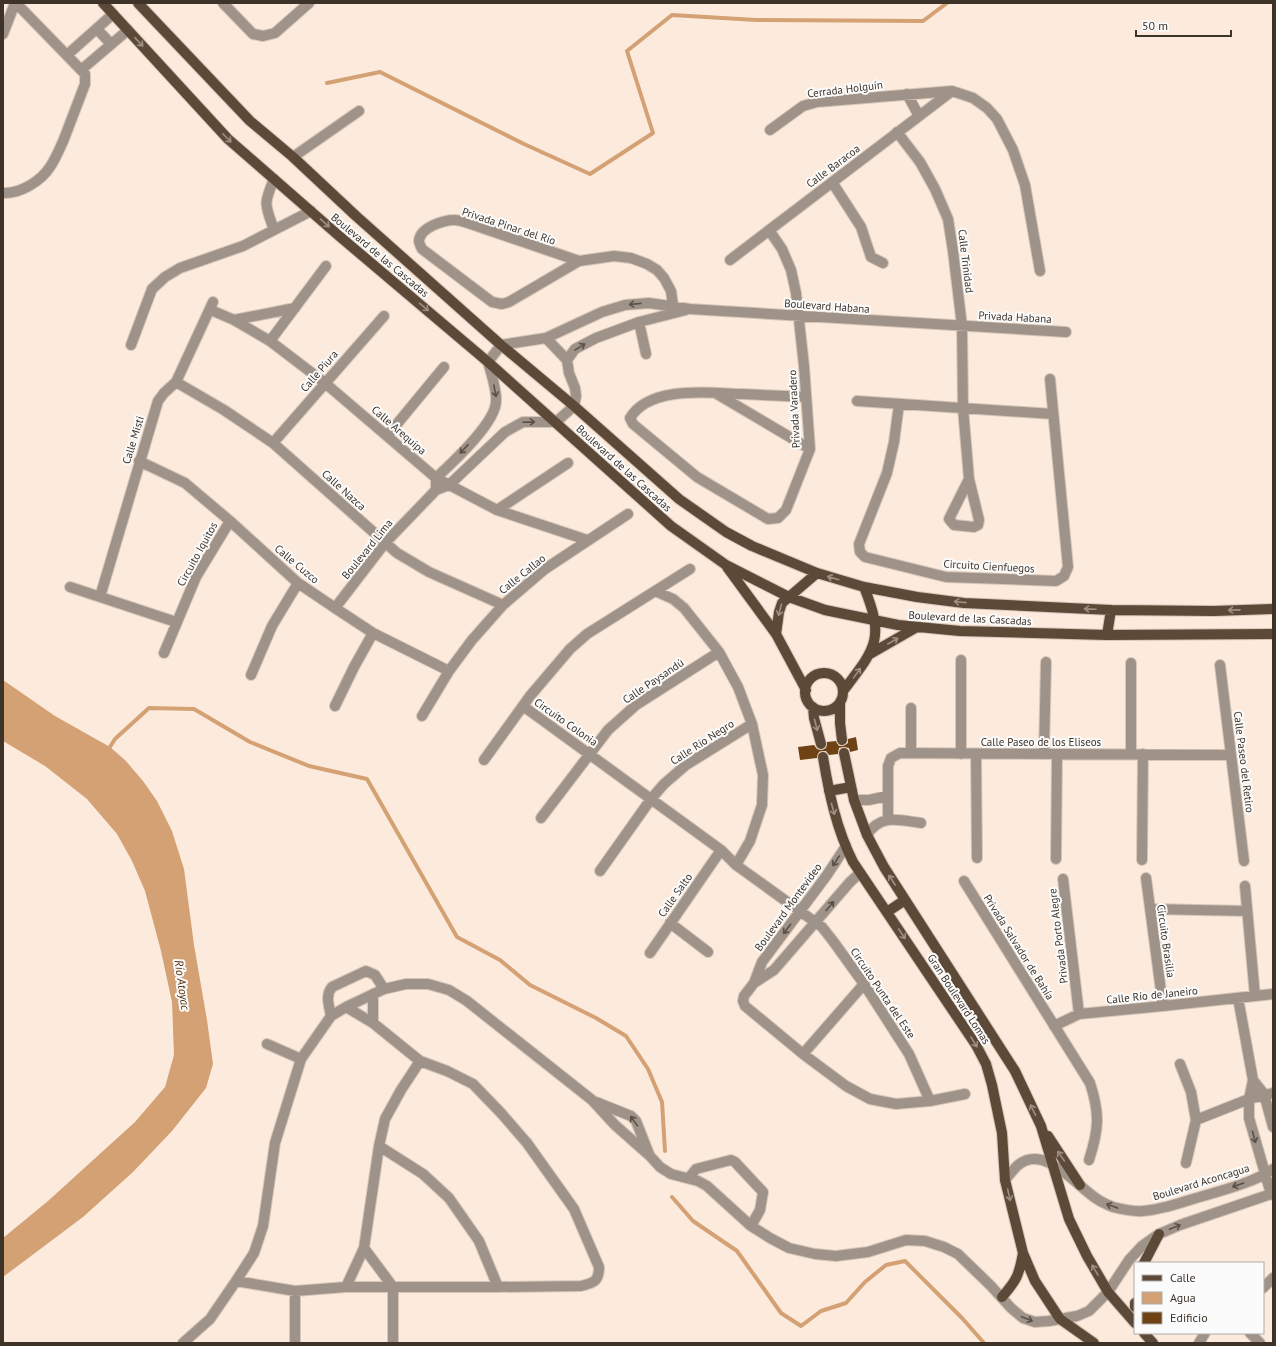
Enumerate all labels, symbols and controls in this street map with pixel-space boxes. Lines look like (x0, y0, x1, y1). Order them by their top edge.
scale bar (1136, 12, 1231, 38)
text: 50 m (1142, 18, 1168, 33)
one-way arrow (134, 37, 144, 47)
street label: Cerrada Holguín (806, 77, 884, 101)
one-way arrow (222, 133, 232, 143)
street label: Calle Baracoa (803, 141, 863, 191)
street label: Privada Pinar del Río (460, 204, 558, 248)
street label: Boulevard de las Cascadas (328, 210, 432, 300)
one-way arrow (319, 219, 330, 228)
street label: Calle Trinidad (955, 228, 977, 294)
street label: Boulevard Habana (784, 296, 870, 316)
one-way arrow (629, 300, 642, 308)
one-way arrow (418, 303, 429, 312)
street label: Privada Habana (978, 308, 1052, 326)
one-way arrow (574, 342, 586, 350)
street label: Calle Piura (297, 347, 341, 395)
street label: Privada Varadero (785, 369, 803, 449)
one-way arrow (491, 384, 499, 397)
street label: Calle Arequipa (369, 402, 429, 458)
street label: Calle Misti (119, 414, 147, 466)
one-way arrow (522, 419, 535, 426)
street label: Boulevard de las Cascadas (573, 421, 675, 515)
one-way arrow (459, 444, 469, 454)
street label: Calle Nazca (319, 467, 369, 513)
street label: Boulevard Lima (339, 516, 395, 582)
street label: Circuito Iquitos (174, 519, 221, 589)
street label: Calle Cuzco (272, 541, 322, 587)
street label: Calle Callao (496, 551, 548, 597)
street label: Circuito Cienfuegos (943, 557, 1035, 575)
one-way arrow (827, 574, 840, 581)
one-way arrow (954, 599, 967, 606)
one-way arrow (776, 603, 784, 616)
one-way arrow (1084, 605, 1097, 613)
one-way arrow (1228, 606, 1241, 614)
street label: Boulevard de las Cascadas (908, 608, 1032, 628)
one-way arrow (887, 636, 899, 644)
street label: Calle Paysandú (620, 655, 686, 707)
one-way arrow (853, 667, 861, 678)
street label: Circuito Colonia (531, 695, 601, 749)
street label: Calle Paseo del Retiro (1231, 710, 1257, 814)
street label: Calle Río Negro (668, 716, 737, 768)
one-way arrow (813, 719, 820, 732)
street label: Calle Paseo de los Eliseos (981, 735, 1102, 749)
one-way arrow (830, 802, 837, 815)
one-way arrow (832, 855, 840, 866)
street label: Boulevard Montevideo (751, 860, 825, 954)
street label: Calle Salto (655, 870, 695, 920)
one-way arrow (888, 875, 896, 886)
street label: Privada Porto Alegre (1045, 887, 1071, 984)
street label: Privada Salvador de Bahía (981, 892, 1057, 1002)
one-way arrow (825, 901, 834, 912)
street label: Circuito Brasilia (1154, 903, 1178, 979)
one-way arrow (783, 923, 792, 934)
one-way arrow (898, 928, 906, 940)
street label: Circuito Punta del Este (847, 945, 919, 1041)
street label: Gran Boulevard Lomas (925, 951, 994, 1047)
water label: Río Atoyac (172, 959, 194, 1012)
street label: Calle Río de Janeiro (1106, 983, 1199, 1007)
one-way arrow (970, 1036, 978, 1047)
one-way arrow (1029, 1104, 1036, 1116)
one-way arrow (630, 1115, 638, 1126)
one-way arrow (1251, 1131, 1259, 1144)
one-way arrow (1057, 1150, 1065, 1161)
street label: Boulevard Aconcagua (1151, 1161, 1251, 1203)
one-way arrow (1232, 1181, 1244, 1189)
one-way arrow (1005, 1188, 1013, 1201)
one-way arrow (1107, 1201, 1119, 1209)
one-way arrow (1169, 1223, 1181, 1231)
legend (1134, 1262, 1264, 1334)
one-way arrow (1091, 1264, 1099, 1276)
text: Calle (1170, 1270, 1196, 1285)
text: Agua (1170, 1290, 1196, 1305)
text: Edificio (1170, 1310, 1208, 1325)
one-way arrow (1021, 1315, 1033, 1323)

